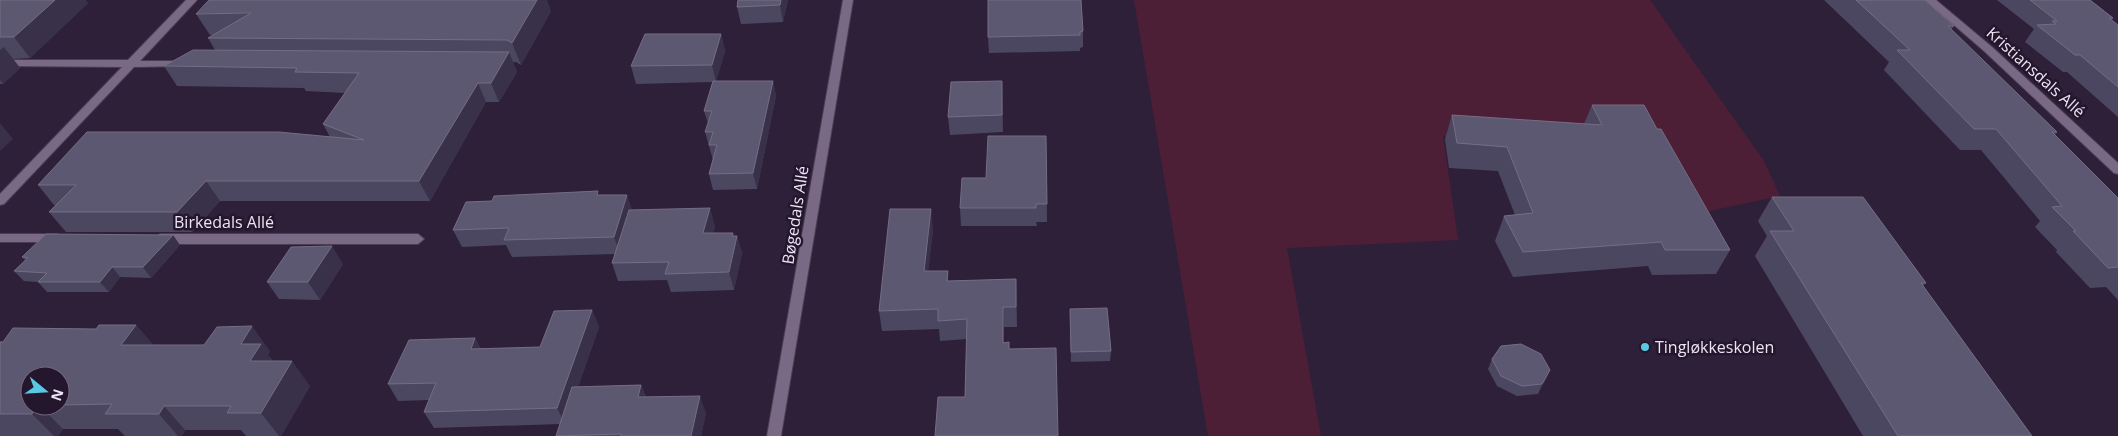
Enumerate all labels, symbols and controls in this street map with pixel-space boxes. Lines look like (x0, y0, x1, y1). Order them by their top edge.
street label: Kristiansdals Allé (1982, 22, 2090, 122)
street label: Bøgedals Allé (776, 164, 814, 266)
street label: Birkedals Allé (174, 211, 274, 233)
place label: Tingløkkeskolen (1655, 336, 1774, 358)
marker: Tingløkkeskolen (1639, 341, 1651, 353)
north arrow (20, 366, 70, 416)
text: N (47, 387, 69, 404)

